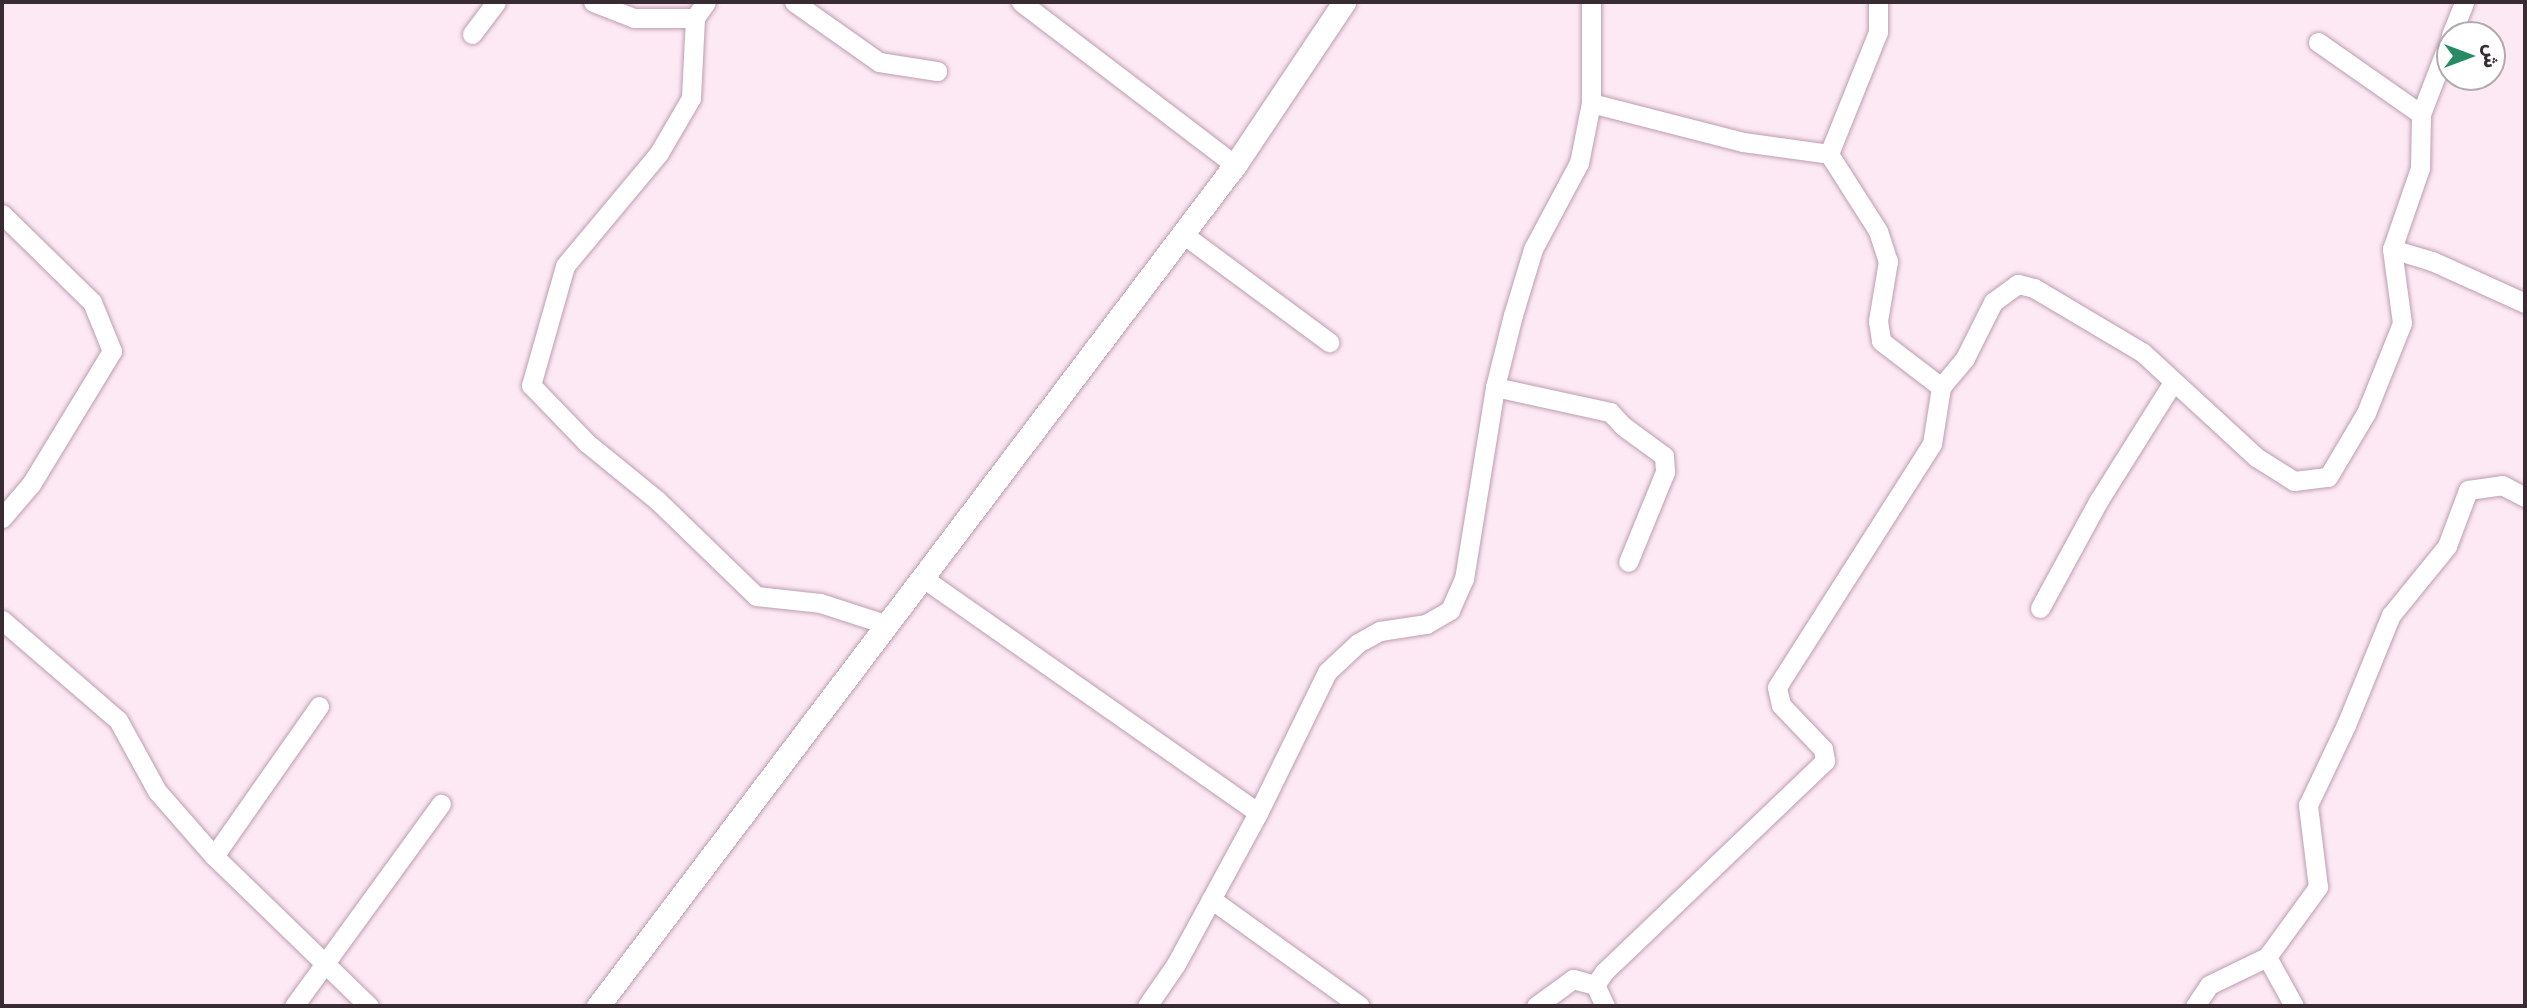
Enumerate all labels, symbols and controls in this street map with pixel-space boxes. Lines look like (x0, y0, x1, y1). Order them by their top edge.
north arrow (2436, 21, 2506, 91)
text: ش (2479, 44, 2502, 68)

